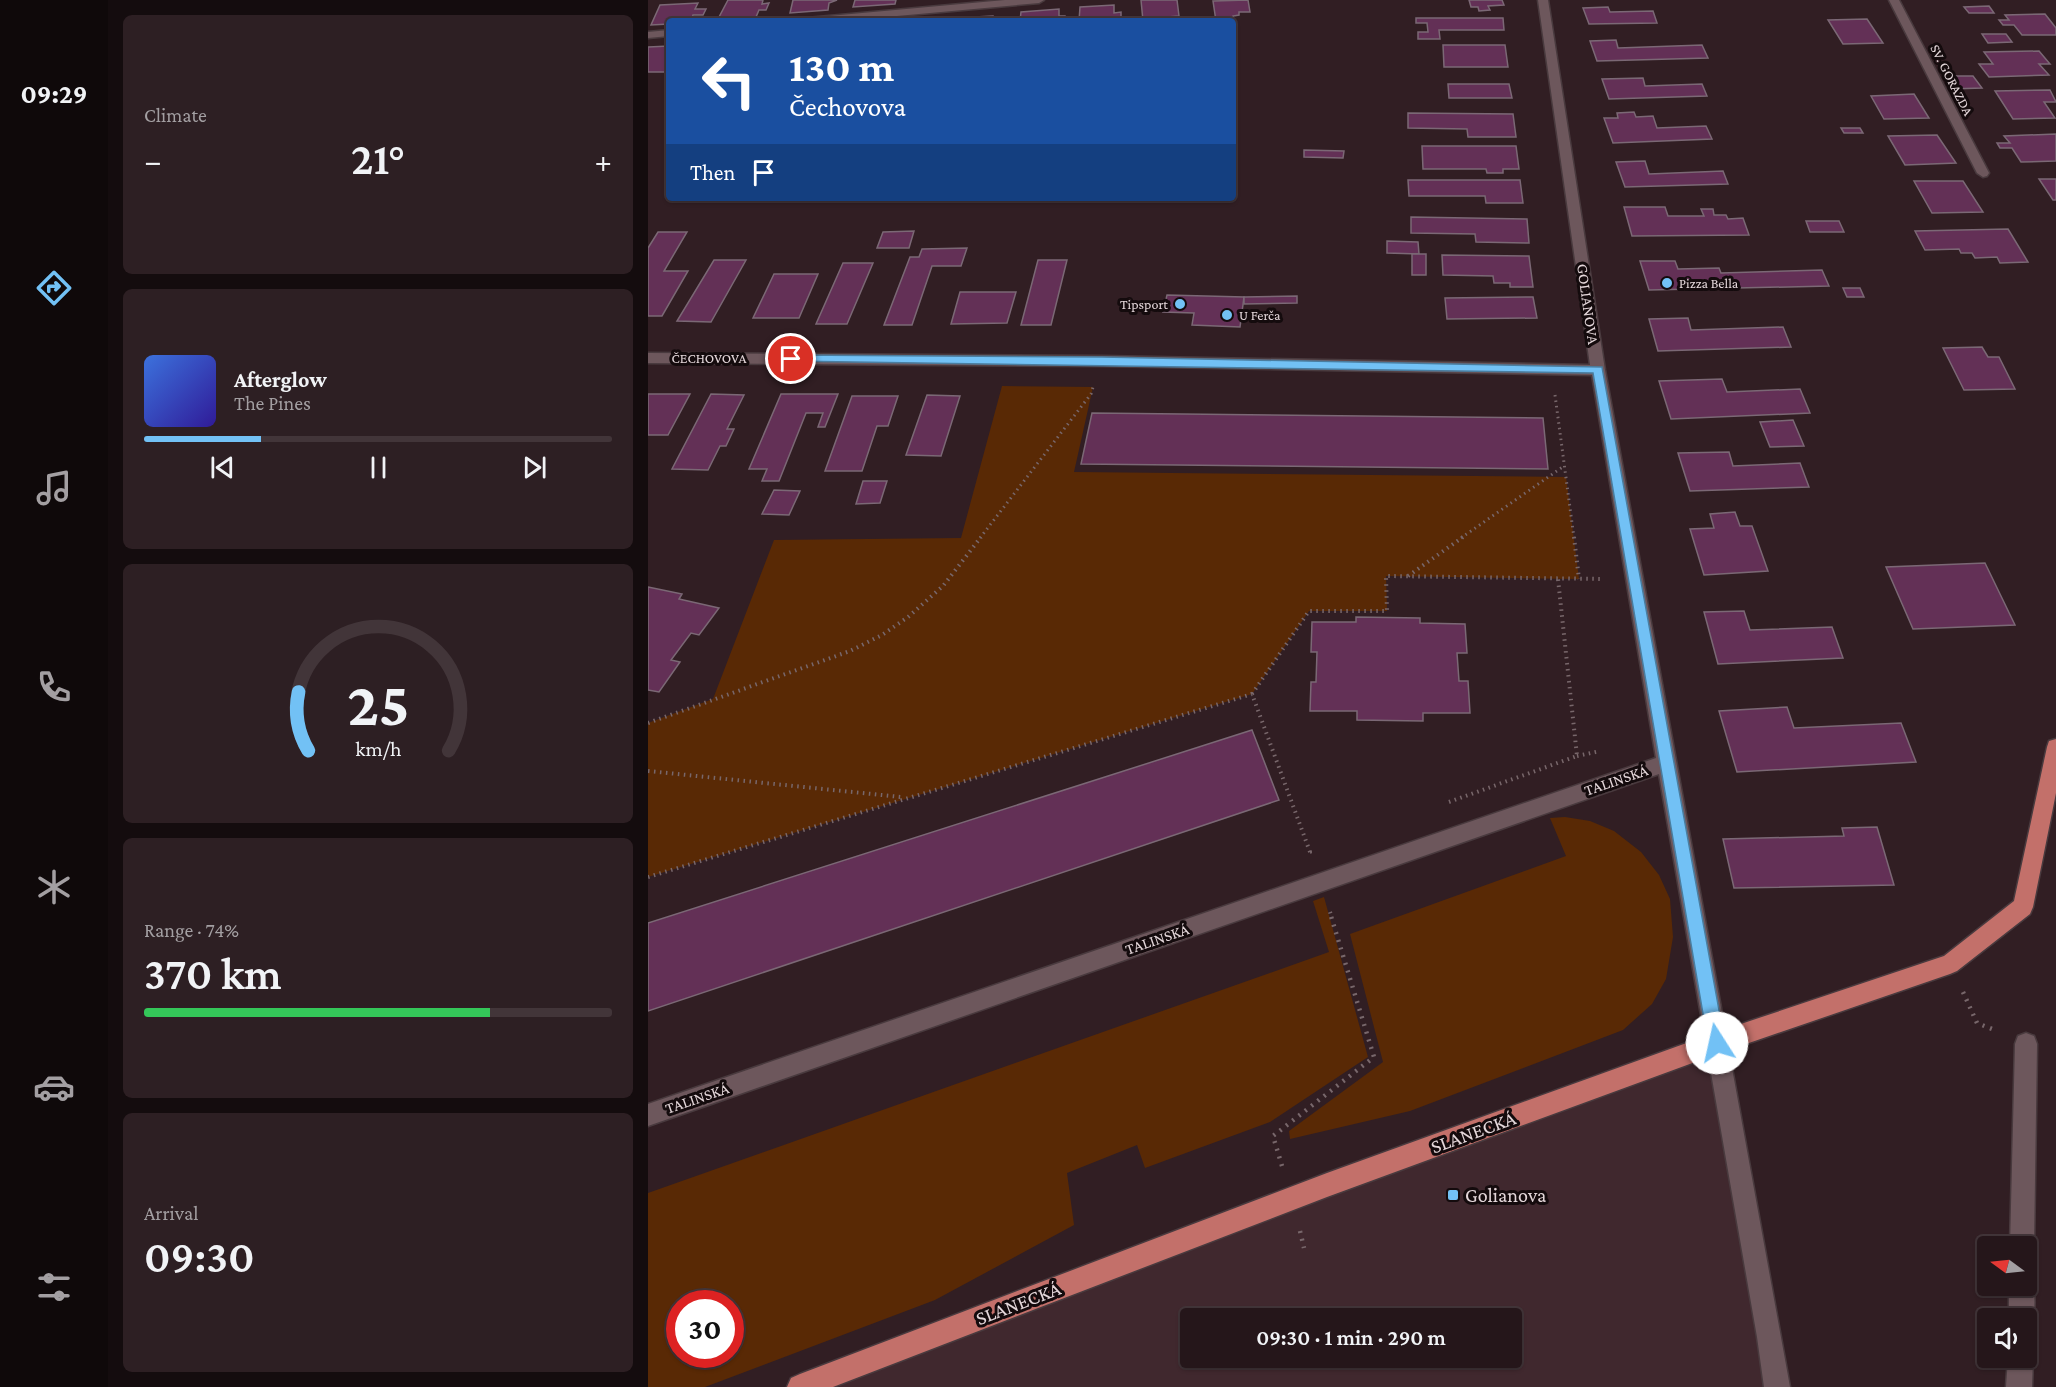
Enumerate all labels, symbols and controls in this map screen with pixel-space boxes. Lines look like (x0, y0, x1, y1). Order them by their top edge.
icon: left (690, 42, 768, 120)
street label: SV. GORAZDA (1927, 42, 1977, 118)
text: 130 m (789, 43, 894, 90)
text: 09:29 (20, 79, 88, 109)
text: Čechovova (789, 92, 906, 122)
text: Climate (144, 104, 207, 126)
text: 21° (351, 134, 405, 184)
text: − (144, 142, 161, 179)
text: + (595, 142, 612, 179)
icon: arrive (747, 156, 780, 189)
text: Then (690, 160, 735, 185)
street label: GOLIANOVA (1574, 263, 1602, 346)
icon: directions (33, 267, 75, 309)
place label: Pizza Bella (1679, 275, 1739, 291)
marker: Pizza Bella (1660, 276, 1674, 290)
place label: Tipsport (1120, 296, 1168, 312)
marker: Tipsport (1173, 297, 1187, 311)
place label: U Ferča (1239, 307, 1281, 323)
marker: U Ferča (1220, 308, 1234, 322)
pin (765, 333, 816, 384)
icon: arrive (774, 342, 807, 375)
street label: ČECHOVOVA (672, 350, 746, 366)
text: Afterglow (234, 367, 327, 392)
text: The Pines (234, 392, 311, 414)
icon: previous (206, 451, 239, 484)
icon: pause (362, 451, 395, 484)
icon: next (518, 451, 551, 484)
icon: music (33, 467, 75, 509)
icon: phone (33, 666, 75, 708)
text: 25 (347, 669, 409, 738)
text: km/h (355, 737, 402, 761)
street label: TALINSKÁ (1582, 761, 1651, 799)
icon: climate (33, 866, 75, 908)
text: Range · 74% (144, 919, 239, 941)
street label: TALINSKÁ (1123, 920, 1192, 958)
text: 370 km (144, 949, 282, 999)
position arrow (1685, 1011, 1749, 1075)
icon: car (33, 1066, 75, 1108)
street label: TALINSKÁ (663, 1079, 732, 1117)
street label: SLANECKÁ (1427, 1106, 1519, 1158)
place label: Golianova (1465, 1184, 1546, 1206)
marker: Golianova (1446, 1188, 1460, 1202)
text: Arrival (144, 1202, 198, 1224)
text: 09:30 (144, 1232, 255, 1282)
north arrow (1977, 1236, 2037, 1296)
map controls (1977, 1236, 2037, 1368)
icon: filters (33, 1266, 75, 1308)
street label: SLANECKÁ (973, 1277, 1064, 1329)
speed limit sign: 30 (666, 1290, 744, 1368)
button: sound (1977, 1308, 2037, 1368)
text: 09:30 · 1 min · 290 m (1256, 1325, 1446, 1350)

